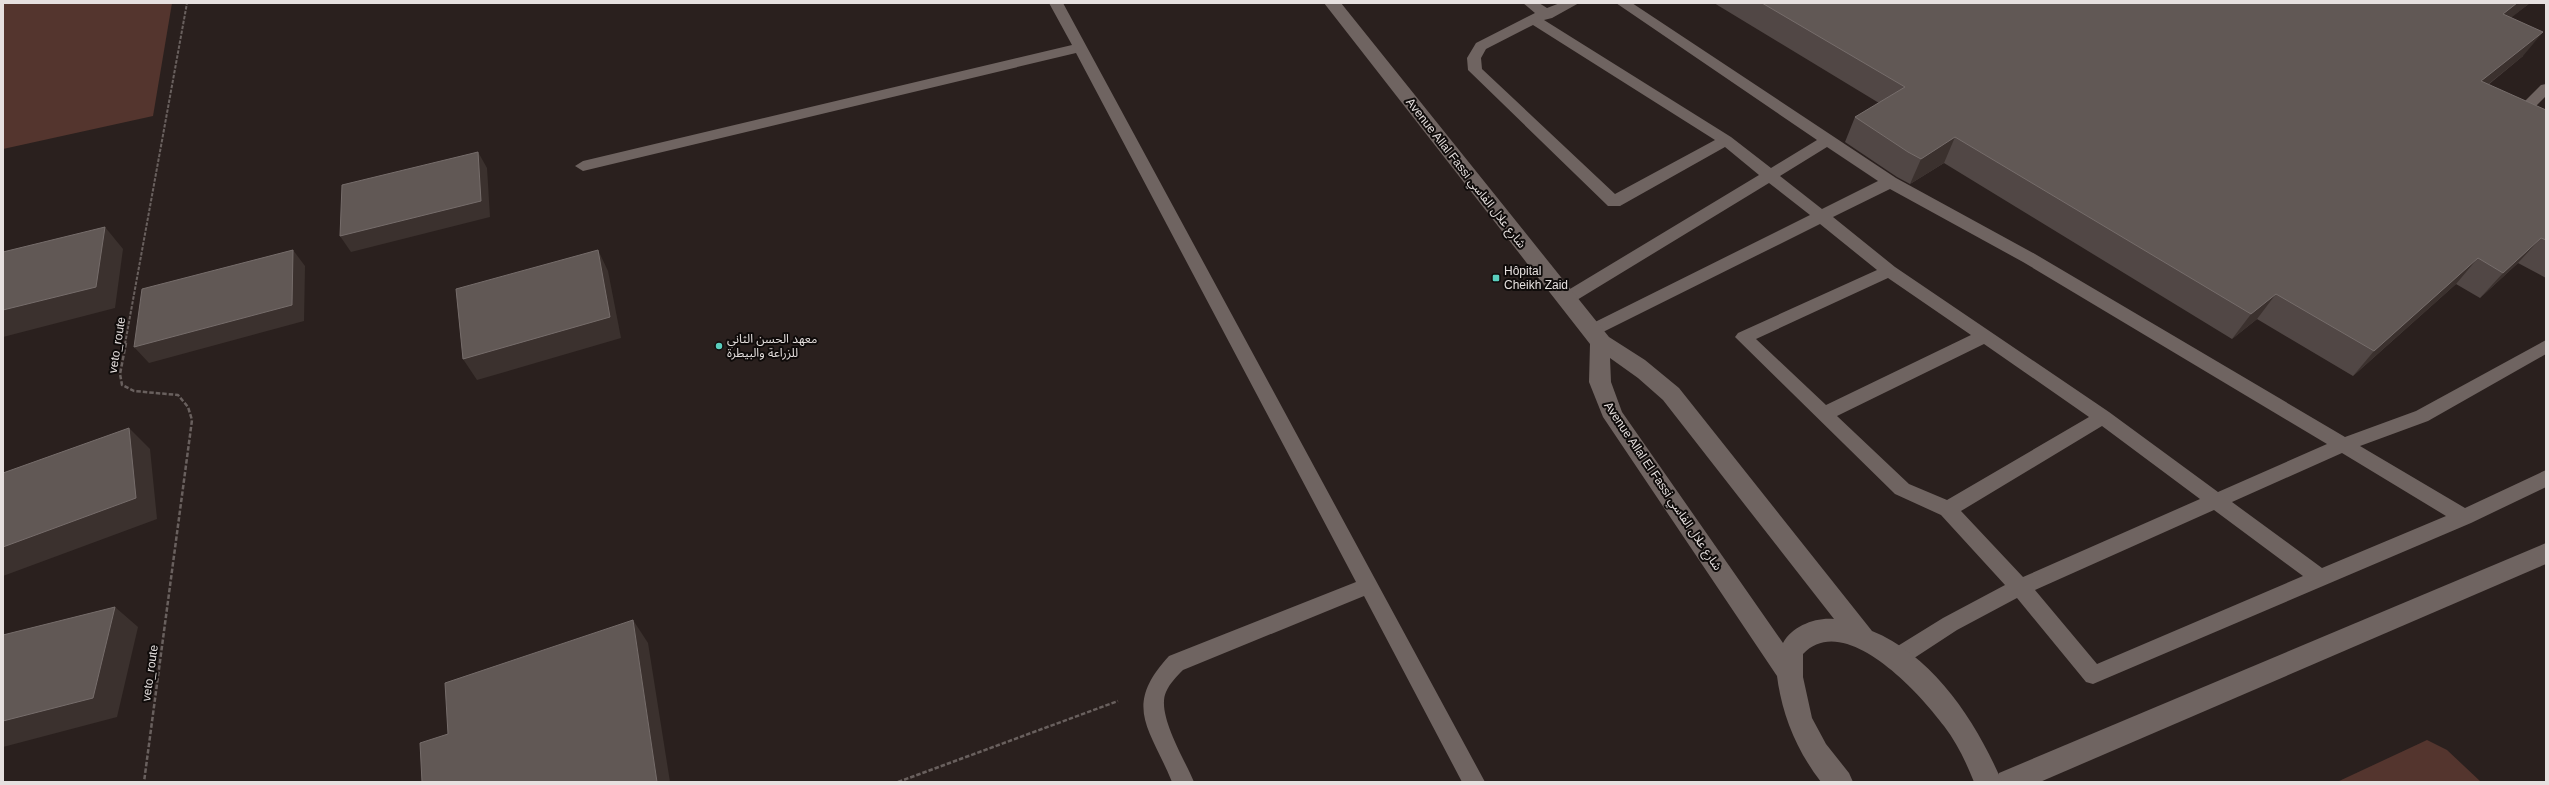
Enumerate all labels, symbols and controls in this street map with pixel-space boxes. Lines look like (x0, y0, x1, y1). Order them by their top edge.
street label: Avenue Allal Fassi شارع علال الفاسي (1401, 95, 1529, 252)
place label: Hôpital Cheikh Zaid (1504, 264, 1568, 292)
marker: Hôpital Cheikh Zaid (1491, 273, 1501, 283)
street label: veto_route (106, 316, 128, 374)
place label: معهد الحسن الثاني للزراعة والبيطرة (727, 332, 817, 360)
marker: معهد الحسن الثاني للزراعة والبيطرة (714, 341, 724, 351)
street label: Avenue Allal El Fassi شارع علال الفاسي (1599, 399, 1725, 575)
street label: veto_route (139, 644, 161, 702)

